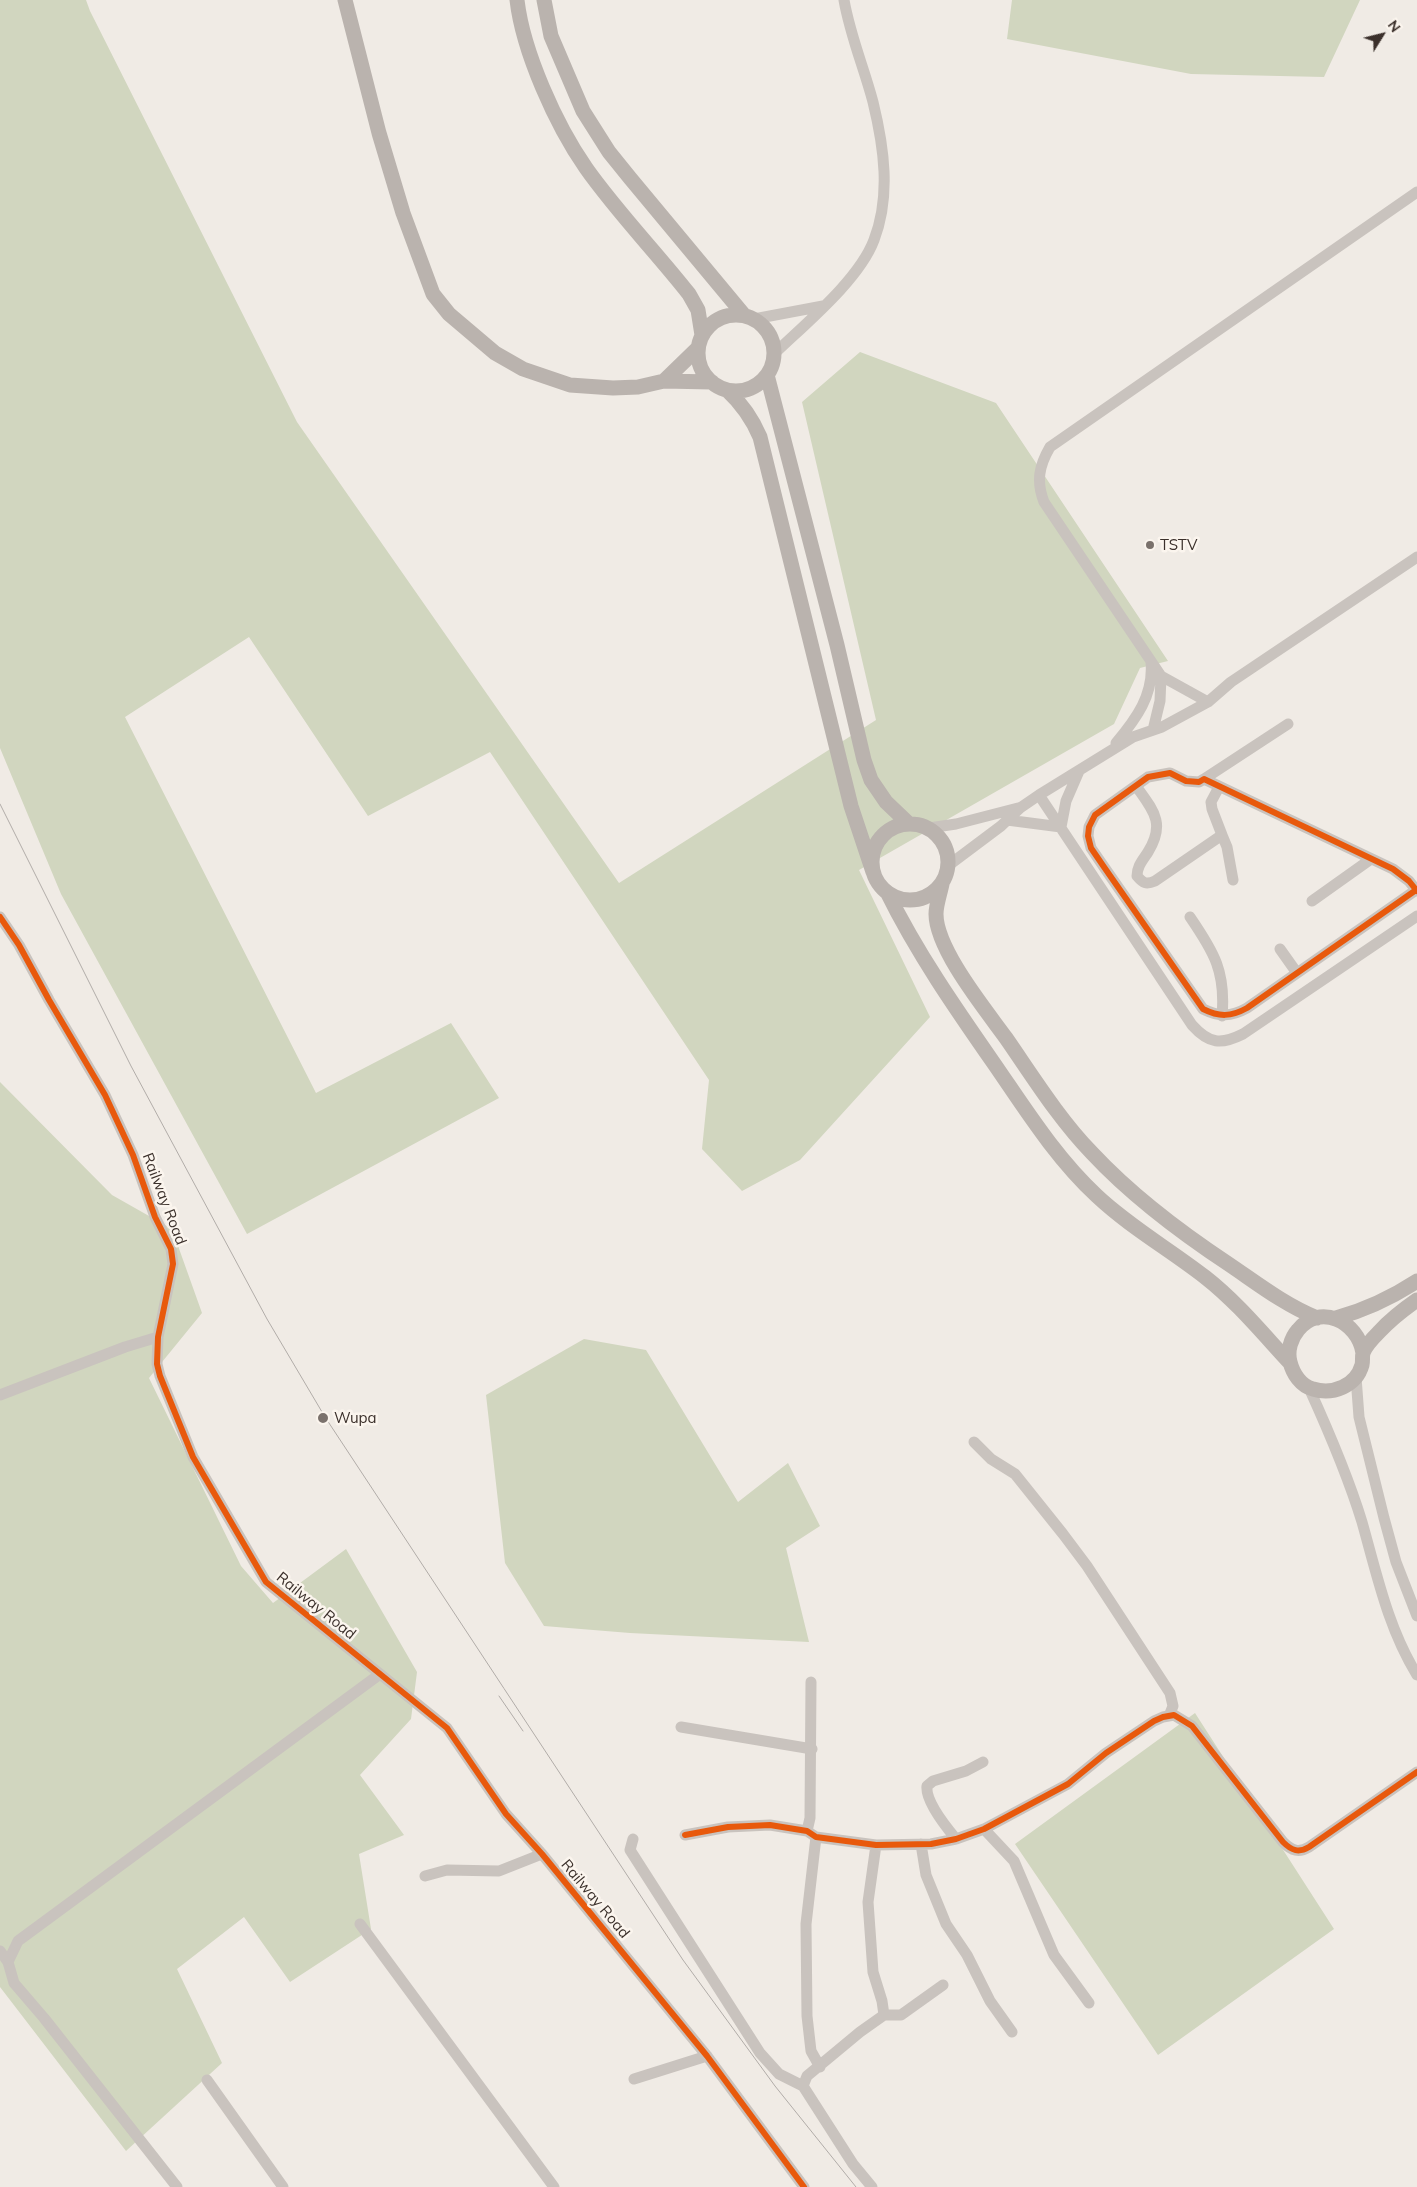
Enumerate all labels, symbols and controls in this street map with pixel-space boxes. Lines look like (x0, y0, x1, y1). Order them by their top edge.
north arrow (1357, 10, 1407, 60)
text: N (1384, 17, 1405, 36)
place label: TSTV (1160, 536, 1198, 554)
marker: TSTV (1144, 539, 1156, 551)
street label: Railway Road (138, 1151, 190, 1247)
place label: Wupa (334, 1409, 377, 1427)
marker: Wupa (316, 1411, 330, 1425)
street label: Railway Road (273, 1568, 359, 1644)
street label: Railway Road (557, 1856, 633, 1942)

